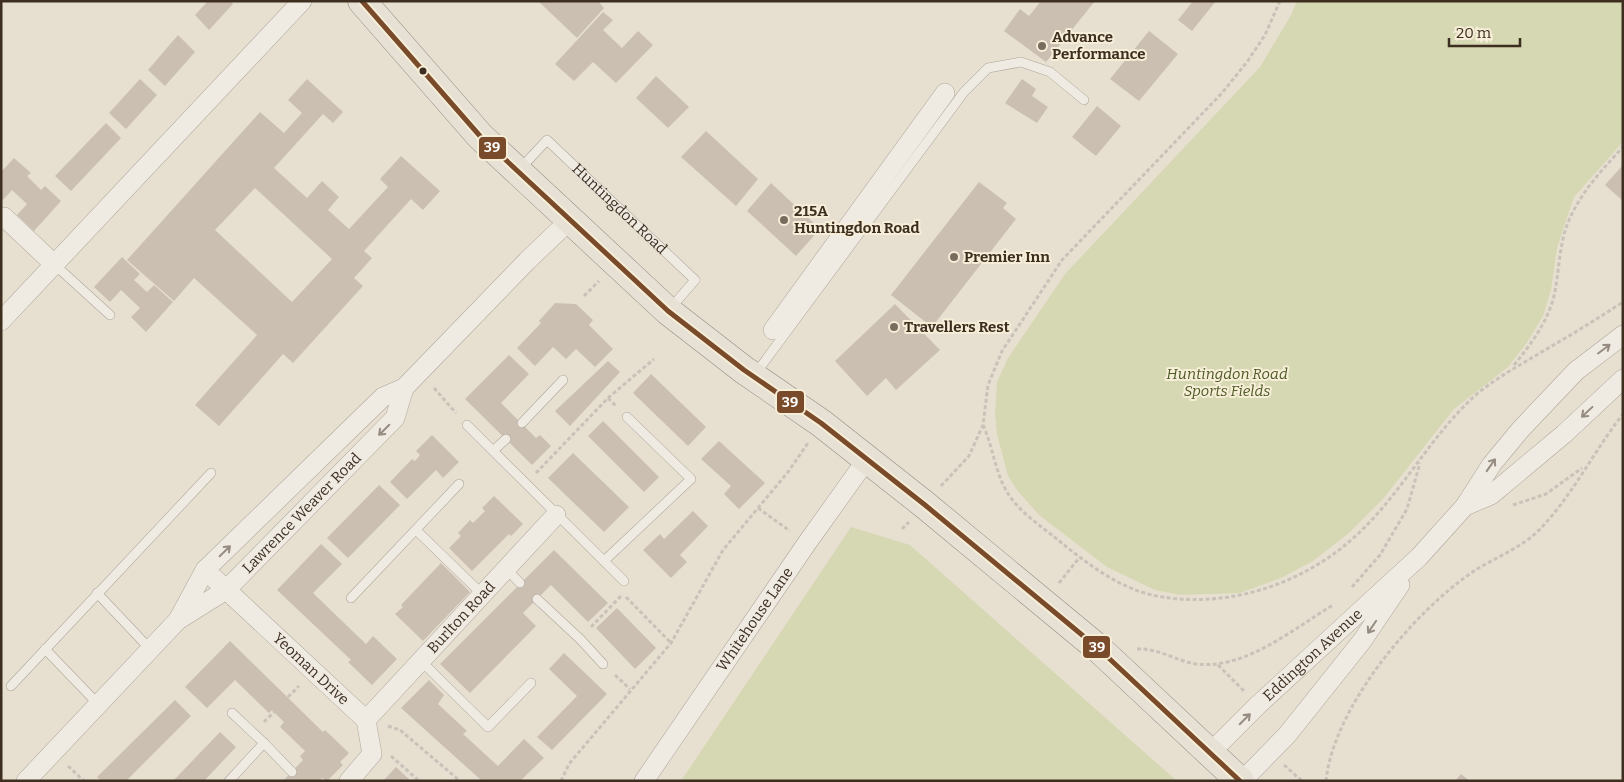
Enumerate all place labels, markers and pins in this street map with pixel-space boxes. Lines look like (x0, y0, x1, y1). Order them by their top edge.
place label: Advance Performance (1052, 28, 1145, 63)
marker: Advance Performance (1036, 40, 1048, 52)
unlabelled marker (418, 66, 428, 76)
place label: 215A Huntingdon Road (794, 202, 920, 237)
marker: 215A Huntingdon Road (778, 214, 790, 226)
place label: Premier Inn (964, 248, 1050, 266)
marker: Premier Inn (948, 251, 960, 263)
place label: Travellers Rest (904, 318, 1010, 336)
marker: Travellers Rest (888, 321, 900, 333)

